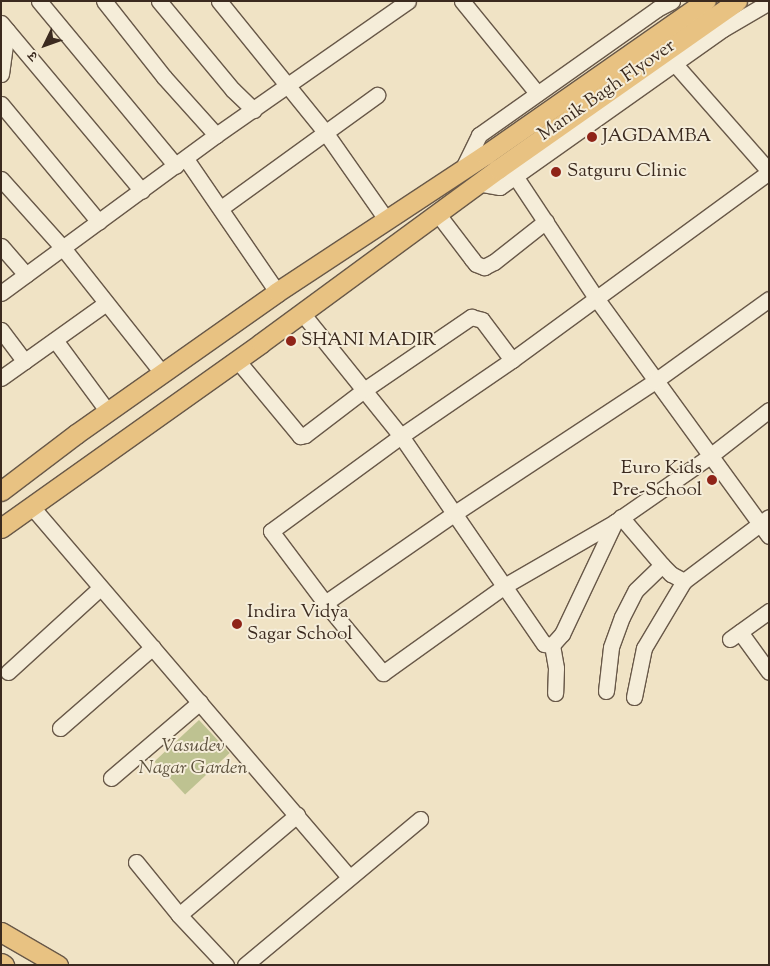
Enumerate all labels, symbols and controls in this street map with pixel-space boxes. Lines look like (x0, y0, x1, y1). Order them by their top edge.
north arrow (20, 20, 70, 70)
street label: Manik Bagh Flyover (534, 35, 680, 147)
text: उ (24, 46, 44, 64)
place label: JAGDAMBA (602, 126, 711, 148)
marker: JAGDAMBA (586, 131, 598, 143)
place label: Satguru Clinic (567, 161, 687, 183)
marker: Satguru Clinic (549, 165, 563, 179)
place label: SHANI MADIR (301, 330, 436, 352)
marker: SHANI MADIR (285, 335, 297, 347)
place label: Euro Kids Pre-School (612, 458, 702, 502)
marker: Euro Kids Pre-School (706, 474, 718, 486)
place label: Indira Vidya Sagar School (247, 602, 353, 646)
marker: Indira Vidya Sagar School (231, 618, 243, 630)
park label: Vasudev Nagar Garden (139, 736, 247, 780)

